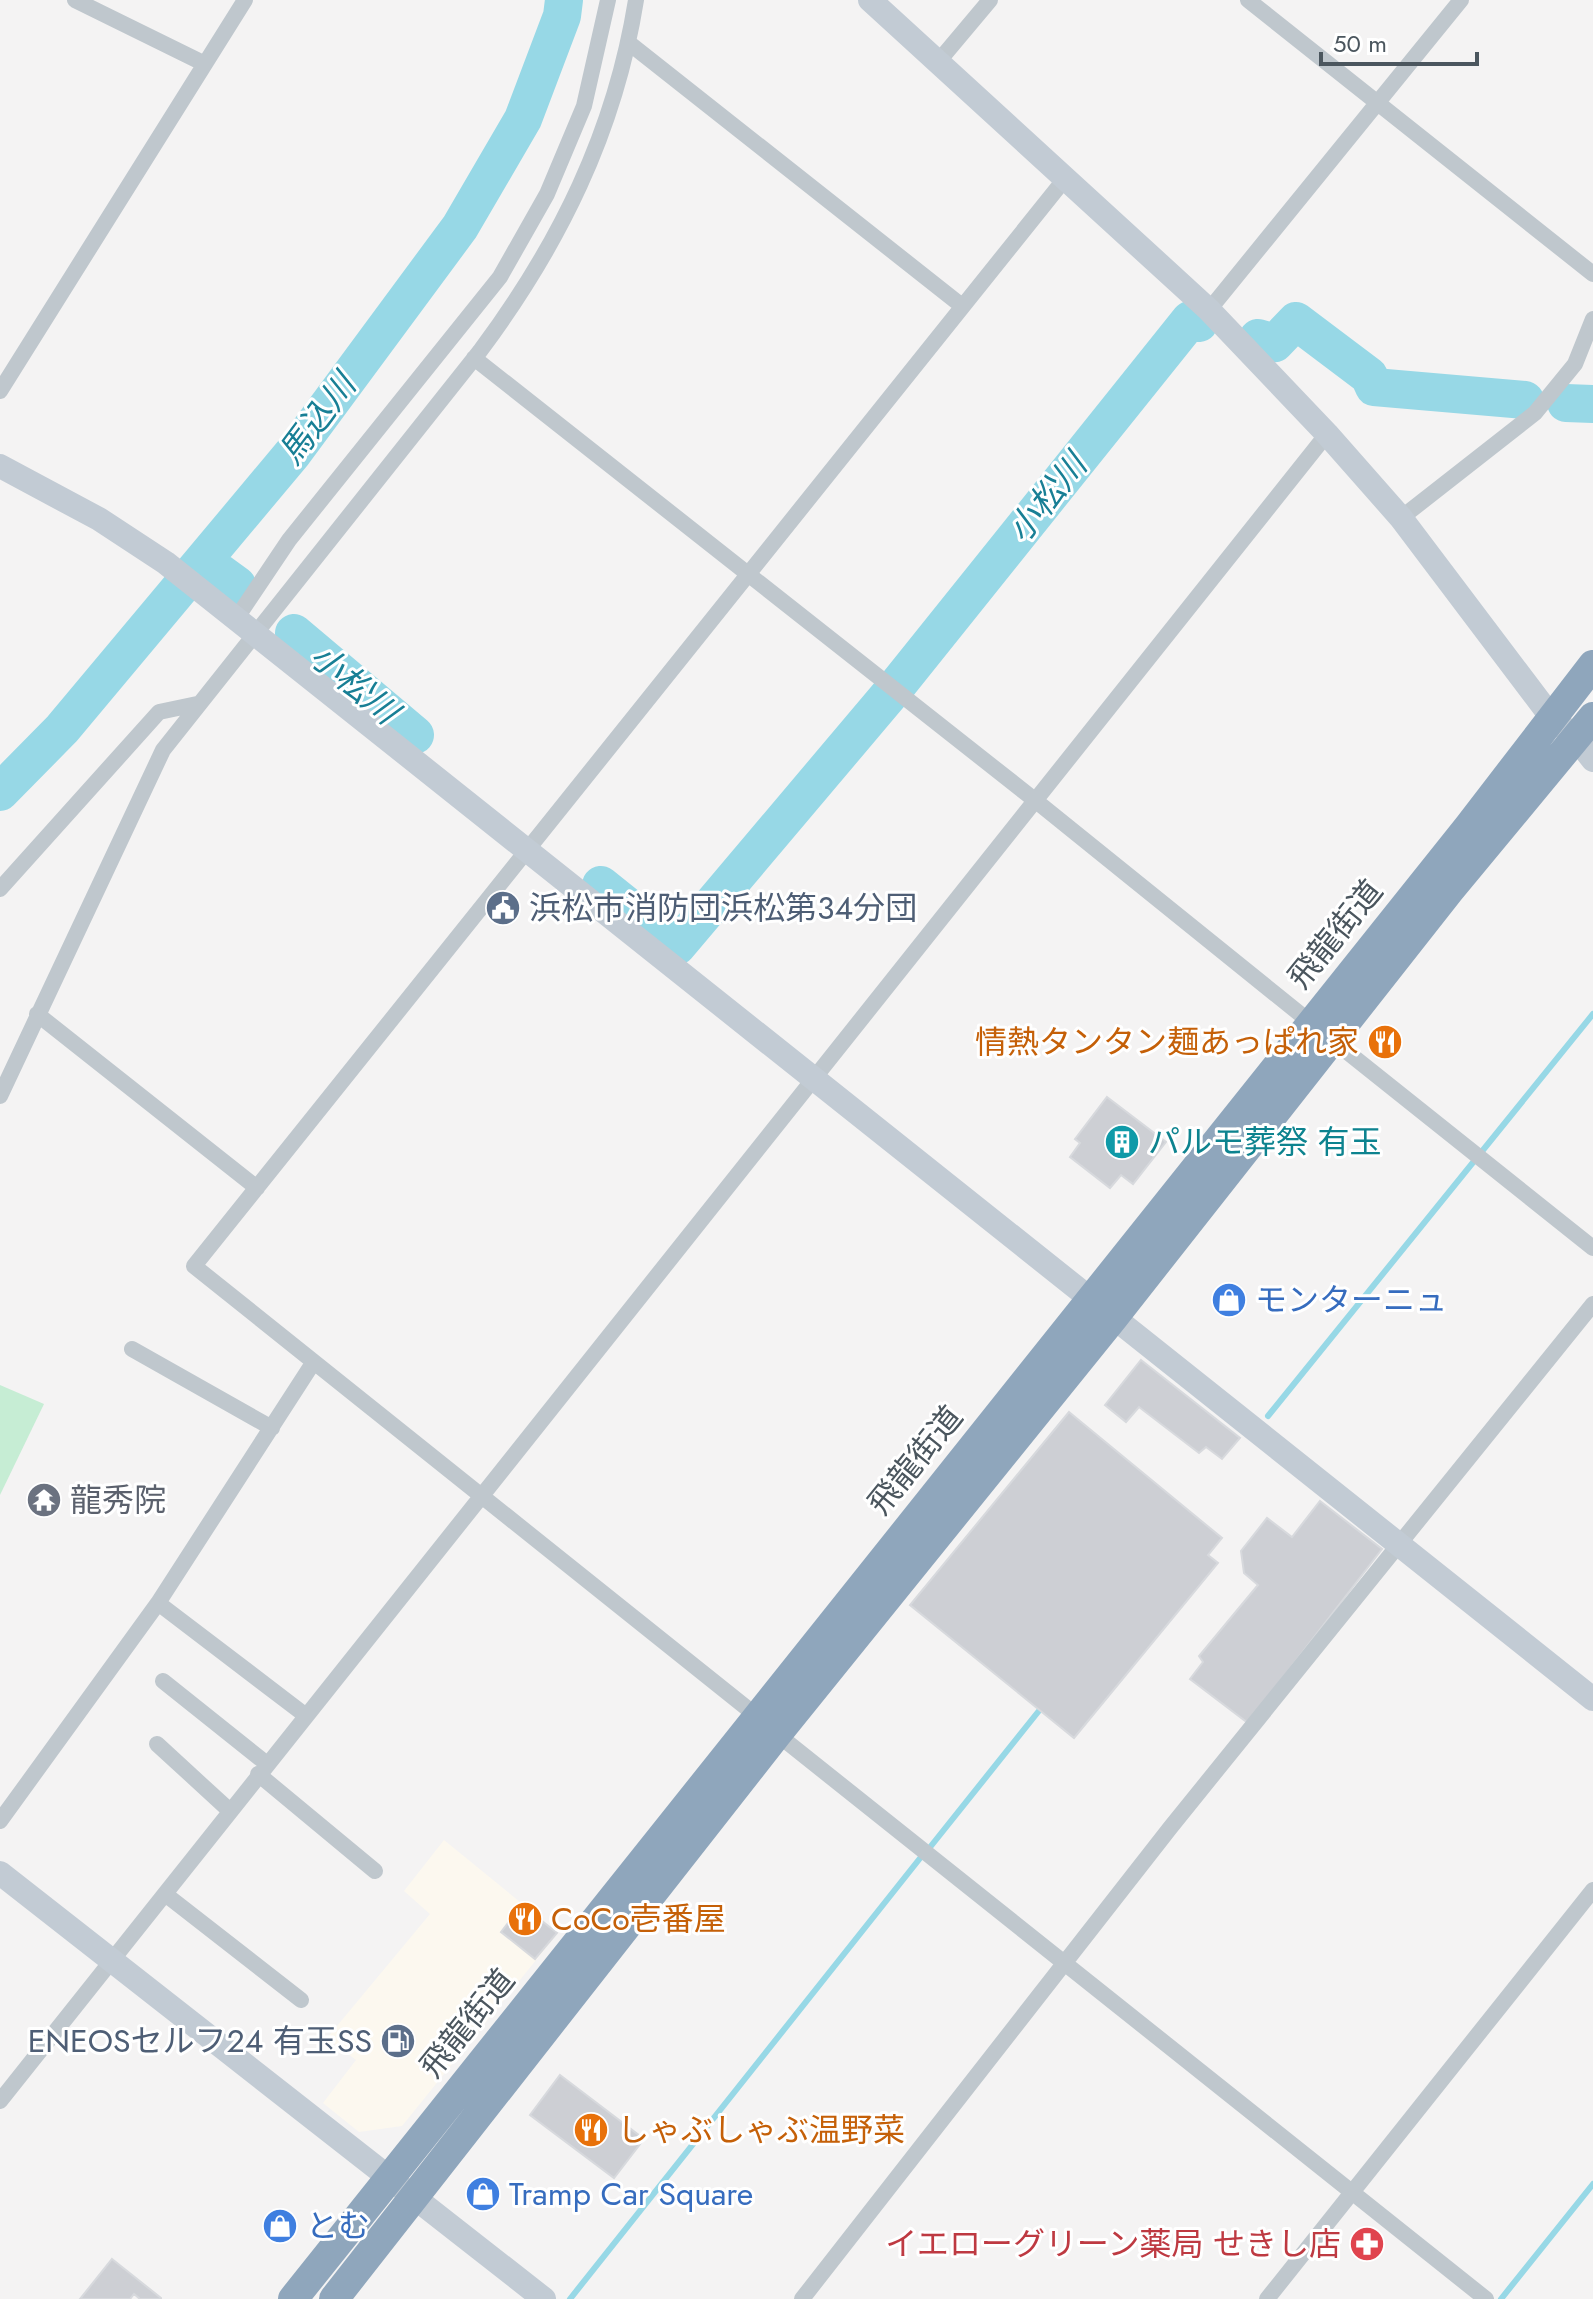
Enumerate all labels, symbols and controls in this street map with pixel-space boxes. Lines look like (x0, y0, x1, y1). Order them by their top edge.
scale bar (1321, 16, 1477, 66)
text: 50 m (1333, 26, 1387, 61)
water label: 馬込川 (267, 361, 369, 474)
water label: 小松川 (996, 441, 1100, 553)
water label: 小松川 (299, 632, 411, 737)
street label: 飛龍街道 (1277, 870, 1393, 998)
place label: 浜松市消防団浜松第34分団 (529, 885, 917, 931)
public building icon: 浜松市消防団浜松第34分団 (484, 889, 522, 927)
place label: 情熱タンタン麺あっぱれ家 (975, 1019, 1359, 1065)
restaurant icon: 情熱タンタン麺あっぱれ家 (1366, 1023, 1404, 1061)
place label: パルモ葬祭 有玉 (1148, 1119, 1382, 1165)
building icon: パルモ葬祭 有玉 (1103, 1123, 1141, 1161)
place label: モンターニュ (1255, 1277, 1447, 1323)
shop icon: モンターニュ (1210, 1281, 1248, 1319)
street label: 飛龍街道 (857, 1396, 973, 1524)
place label: 龍秀院 (70, 1477, 166, 1523)
temple icon: 龍秀院 (25, 1481, 63, 1519)
place label: CoCo壱番屋 (551, 1896, 726, 1942)
restaurant icon: CoCo壱番屋 (506, 1900, 544, 1938)
street label: 飛龍街道 (409, 1959, 525, 2087)
place label: ENEOSセルフ24 有玉SS (28, 2018, 372, 2064)
fuel station icon: ENEOSセルフ24 有玉SS (379, 2022, 417, 2060)
place label: しゃぶしゃぶ温野菜 (617, 2107, 905, 2153)
restaurant icon: しゃぶしゃぶ温野菜 (572, 2111, 610, 2149)
place label: Tramp Car Square (509, 2171, 753, 2217)
shop icon: Tramp Car Square (464, 2175, 502, 2213)
place label: とむ (306, 2203, 370, 2249)
shop icon: とむ (261, 2207, 299, 2245)
place label: イエローグリーン薬局 せきし店 (885, 2221, 1341, 2267)
pharmacy icon: イエローグリーン薬局 せきし店 (1348, 2225, 1386, 2263)

